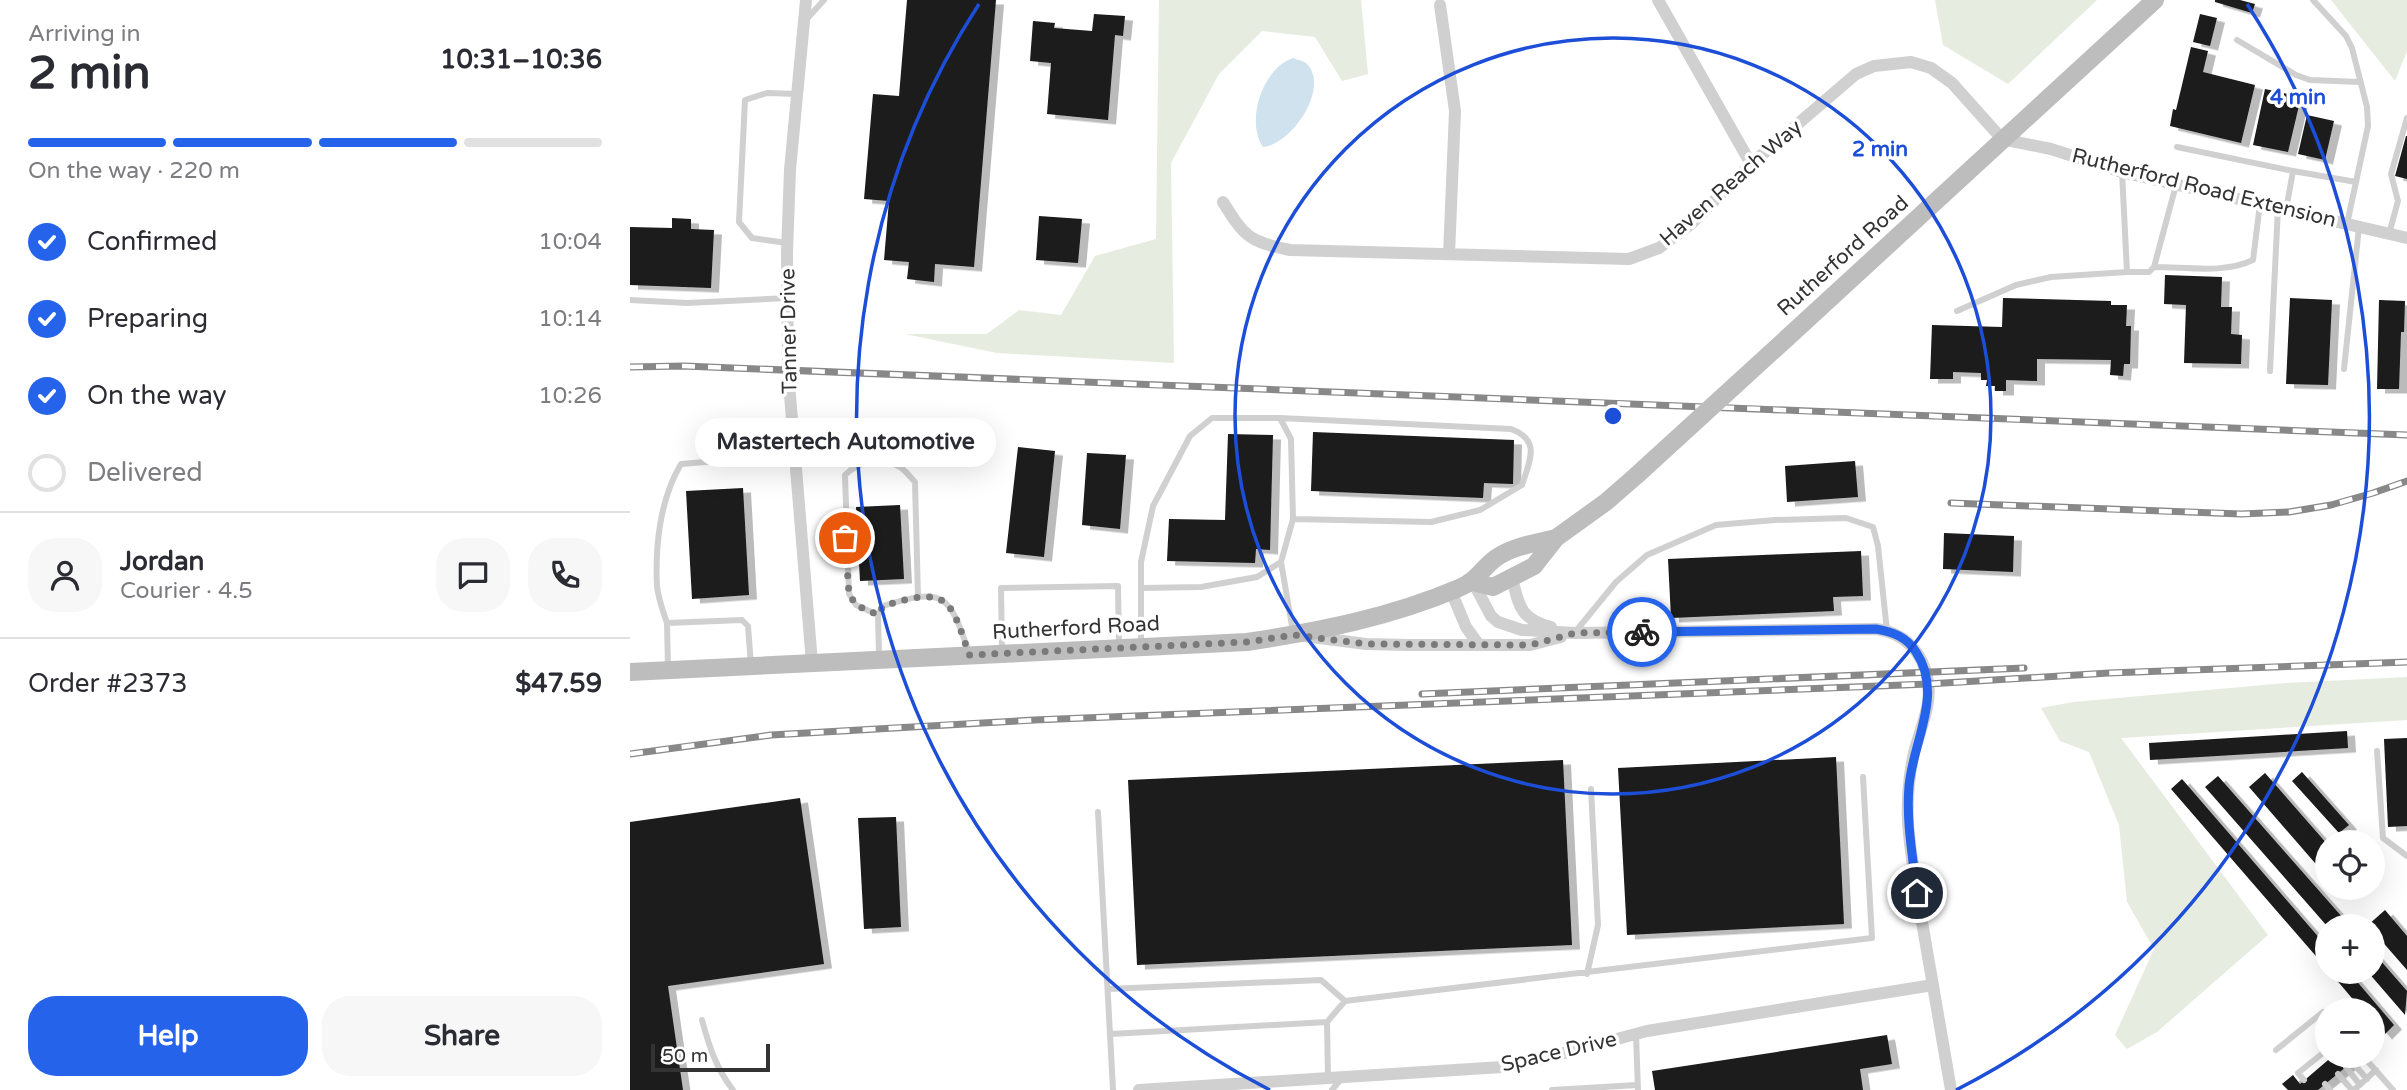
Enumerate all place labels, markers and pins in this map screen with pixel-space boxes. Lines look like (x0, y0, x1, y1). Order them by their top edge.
centre of rings (1601, 404, 1625, 428)
callout: Mastertech Automotive (694, 419, 996, 468)
pin (815, 508, 875, 568)
pin (1887, 863, 1947, 923)

